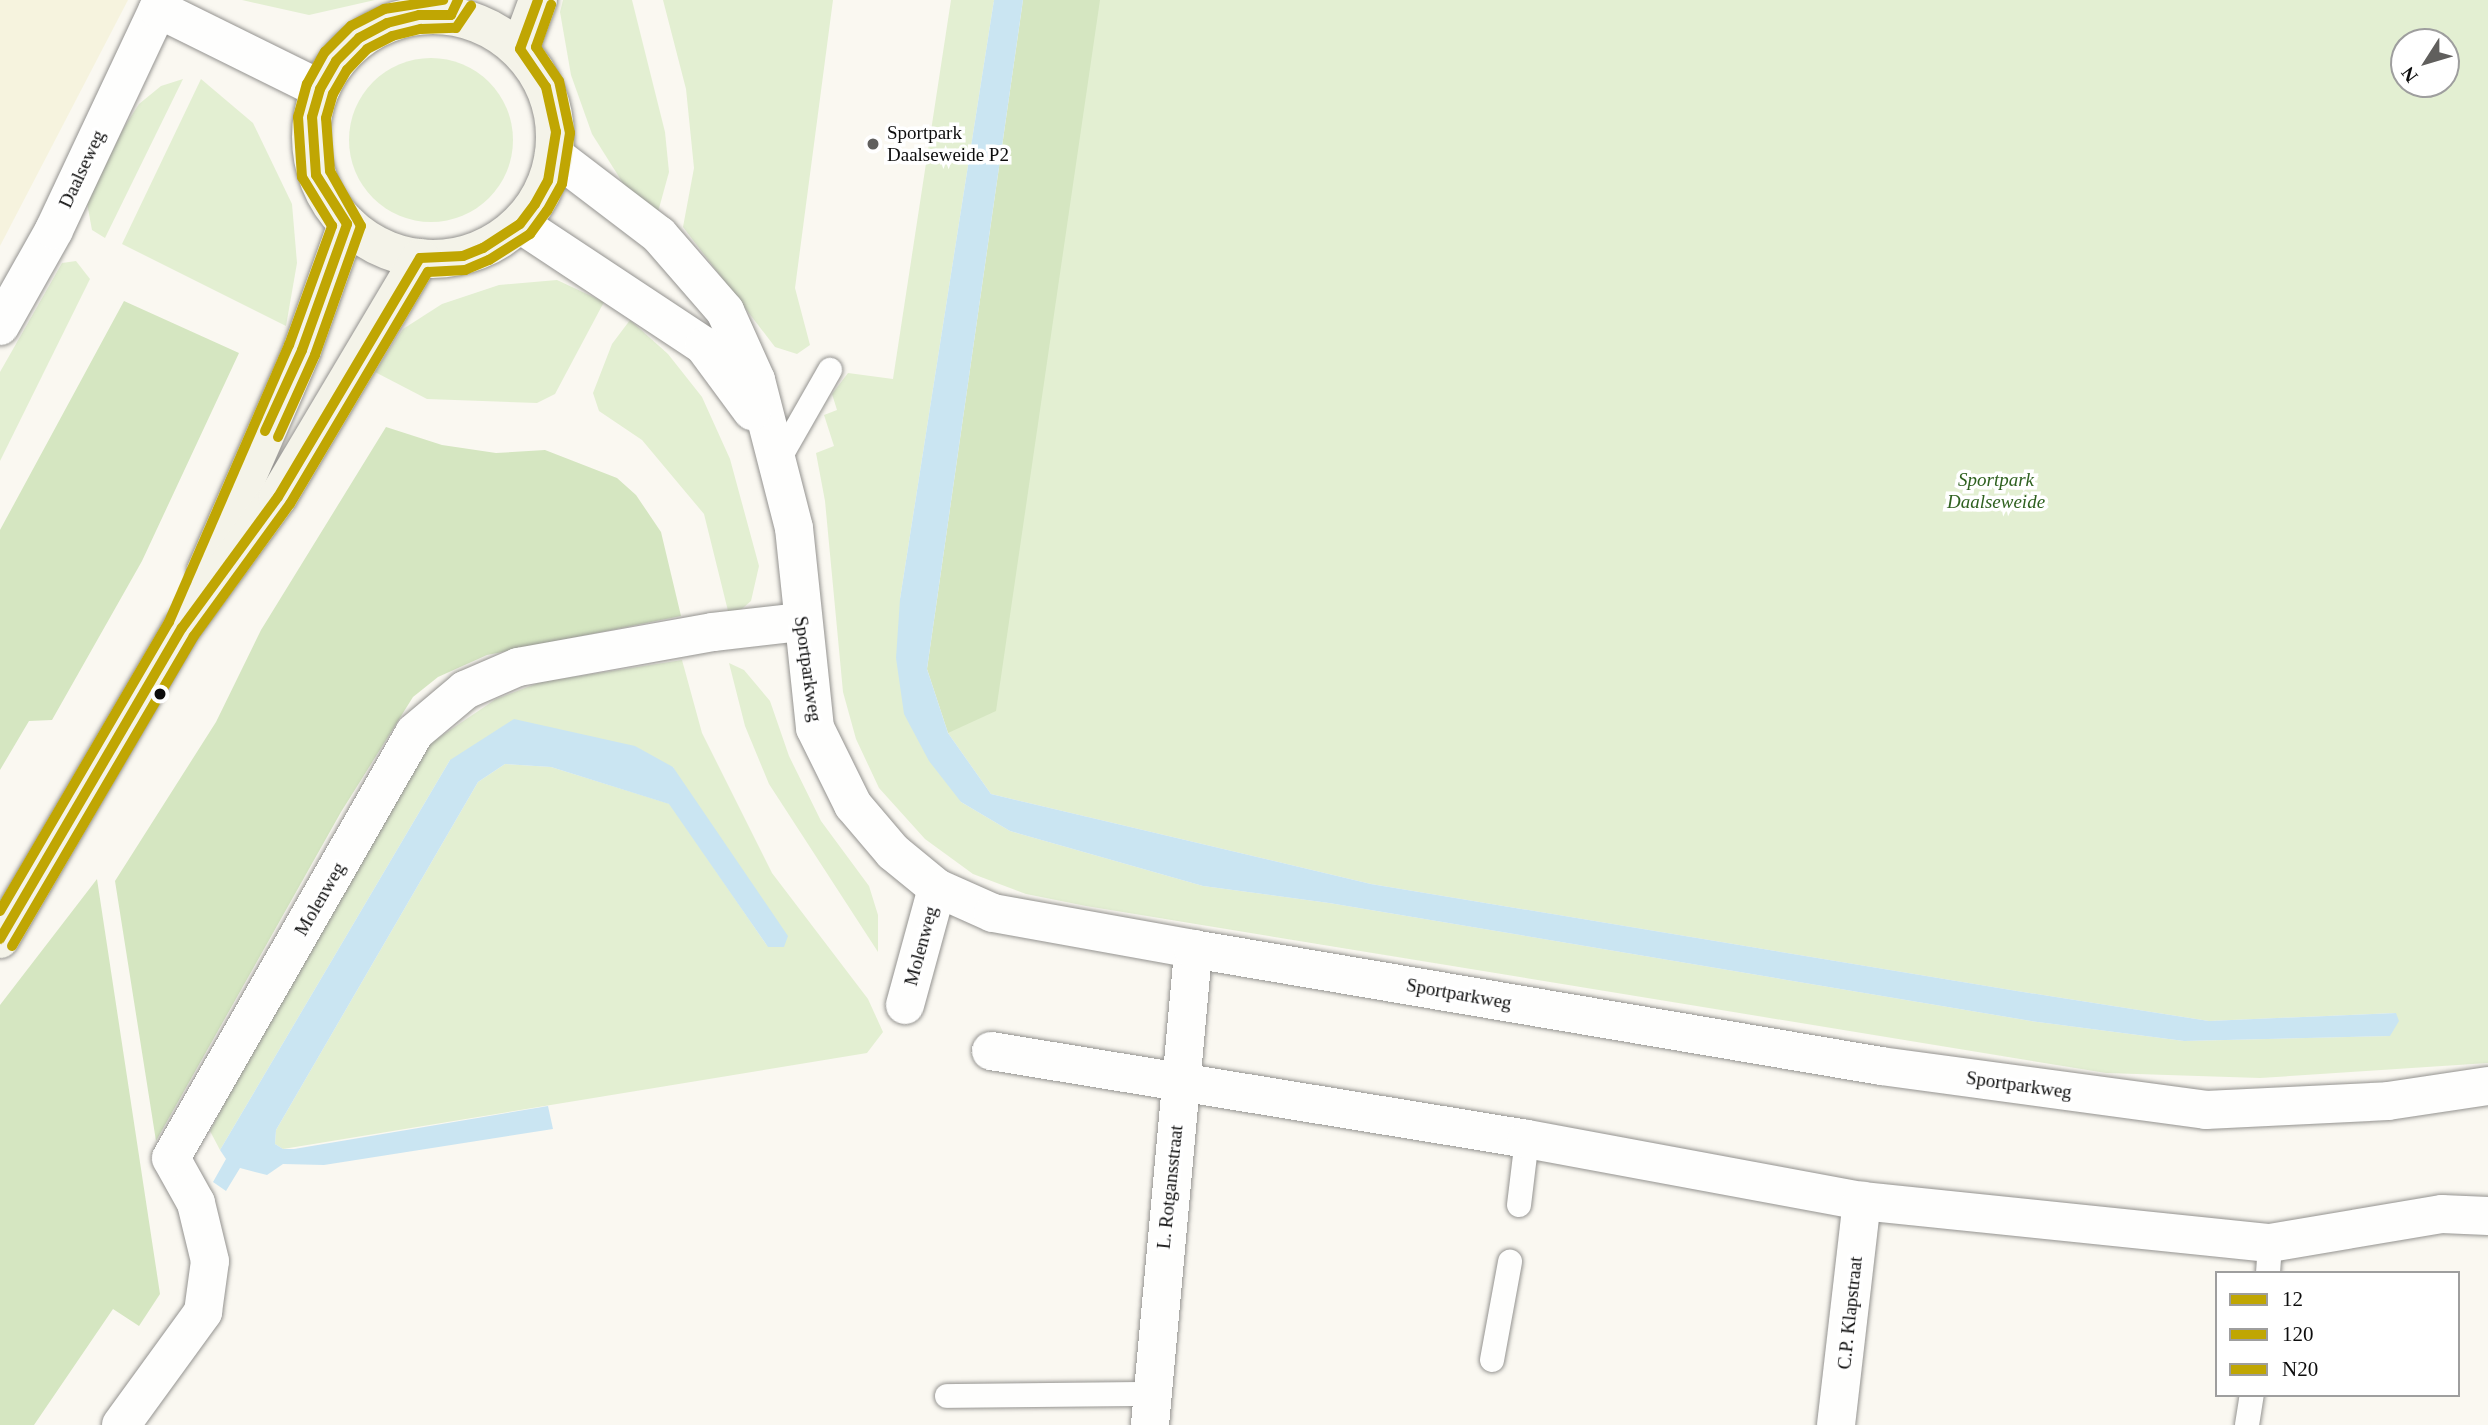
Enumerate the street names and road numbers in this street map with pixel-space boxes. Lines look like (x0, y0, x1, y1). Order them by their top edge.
street label: Daalseweg (54, 126, 110, 212)
street label: Sportparkweg (789, 615, 827, 723)
street label: Molenweg (290, 858, 350, 940)
street label: Molenweg (899, 904, 943, 988)
street label: Sportparkweg (1405, 974, 1513, 1014)
street label: Sportparkweg (1965, 1066, 2073, 1104)
street label: L. Rotgansstraat (1152, 1124, 1188, 1250)
street label: C.P. Klapstraat (1833, 1255, 1867, 1371)

